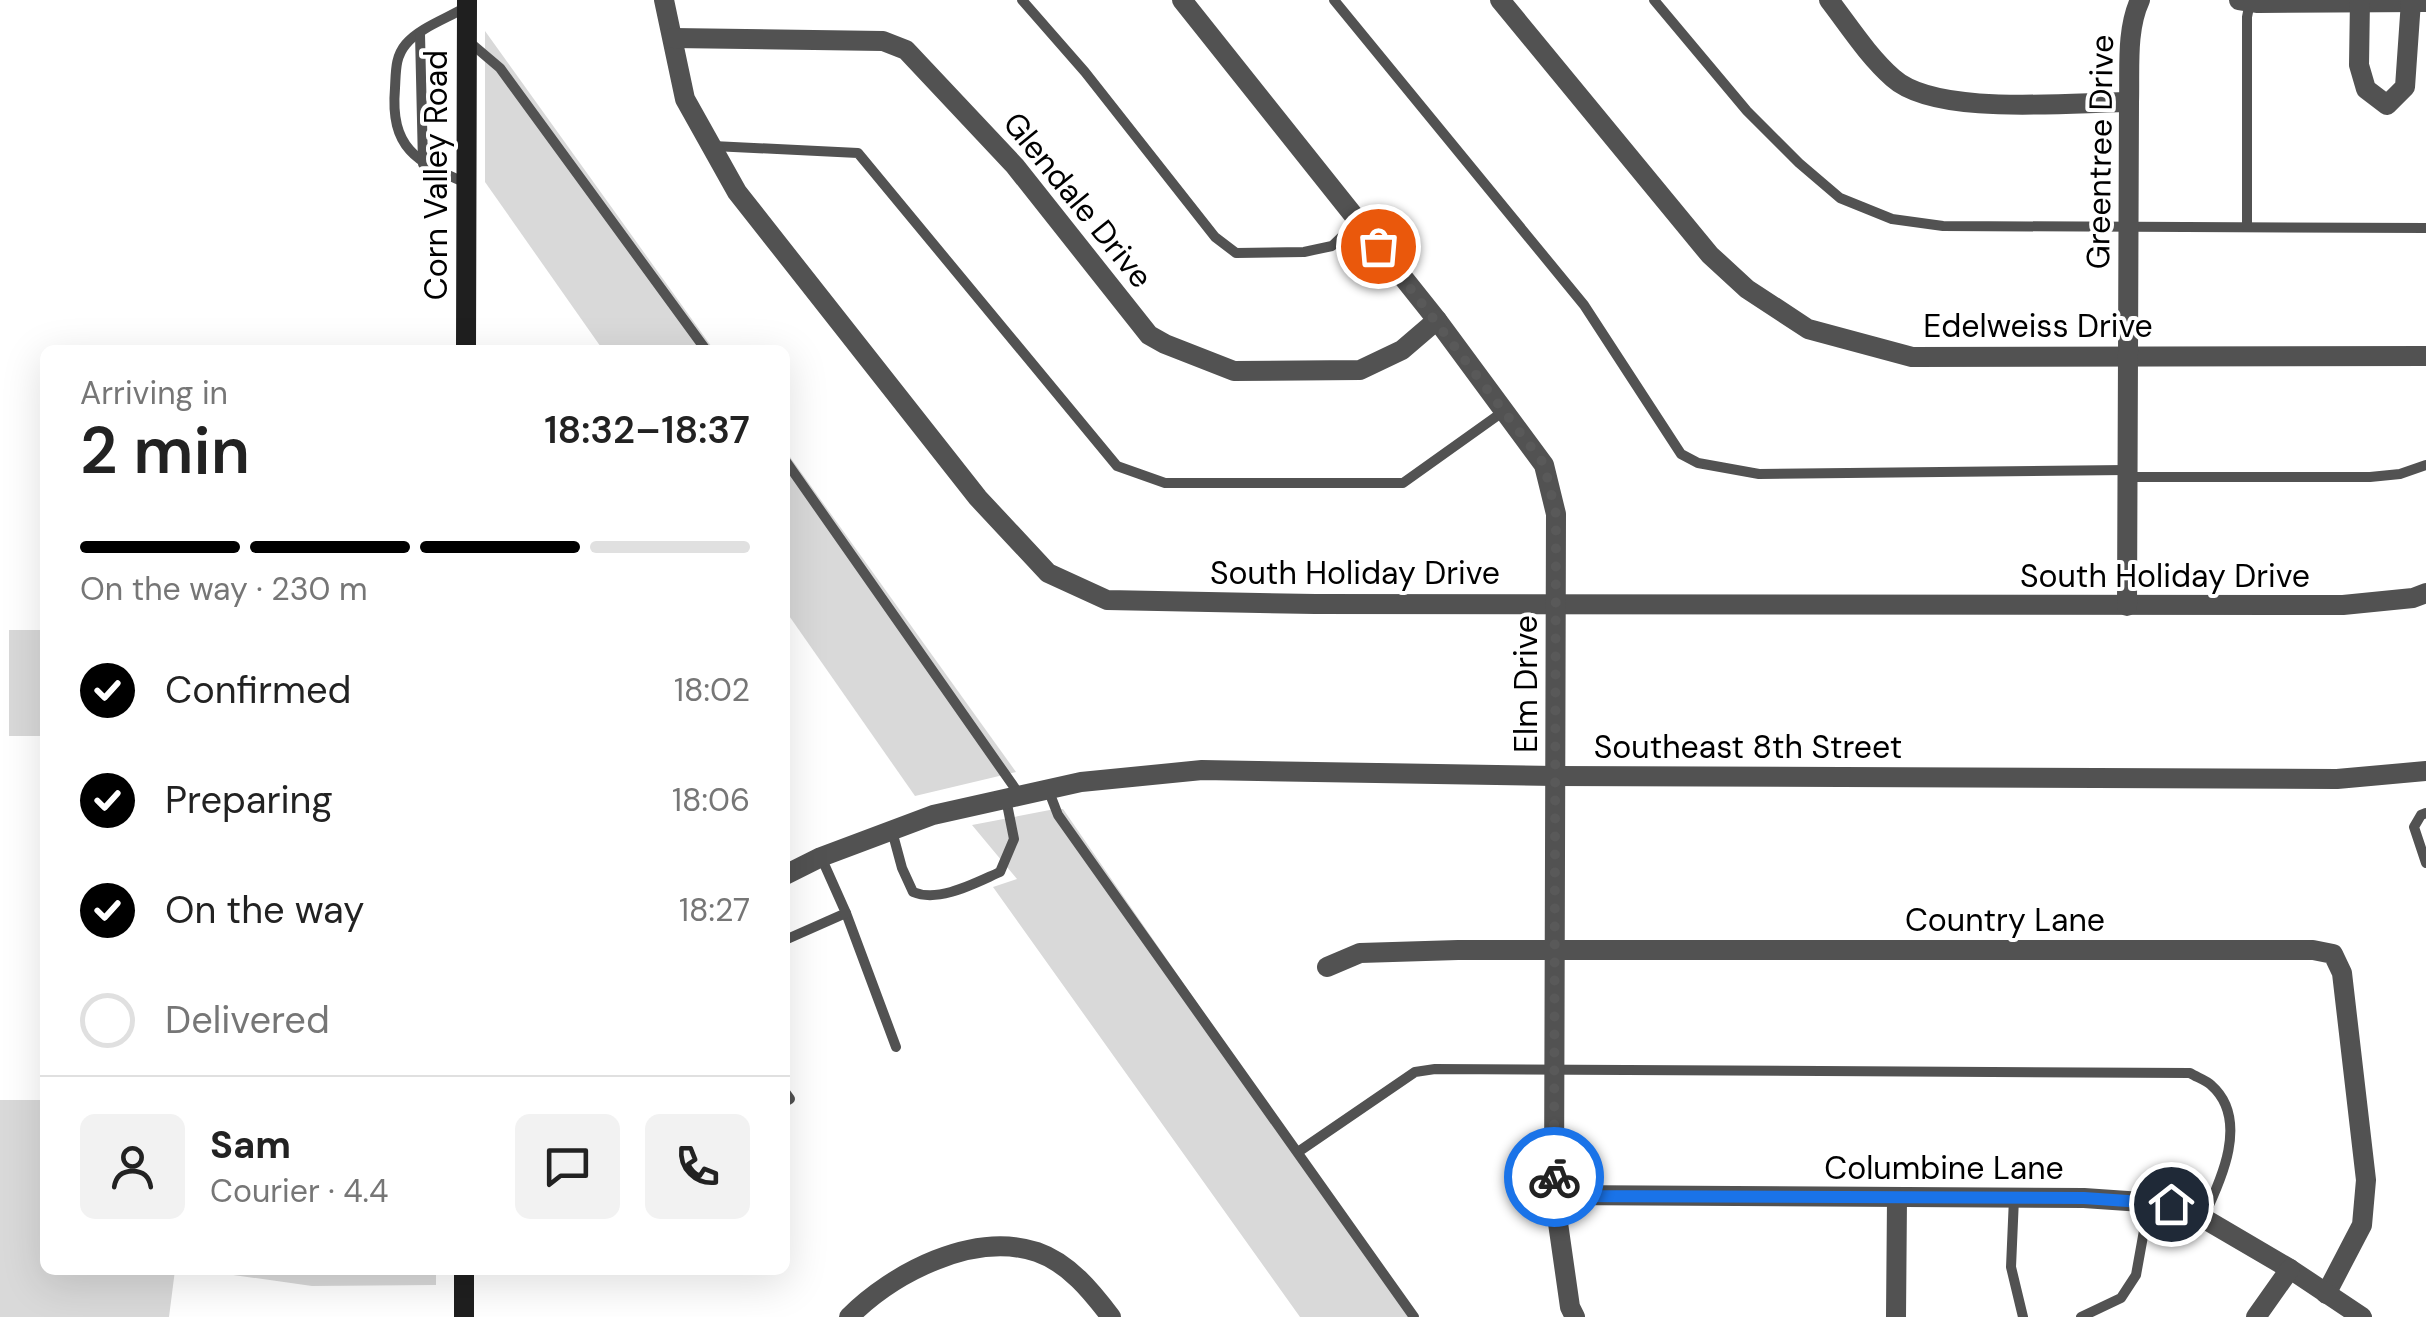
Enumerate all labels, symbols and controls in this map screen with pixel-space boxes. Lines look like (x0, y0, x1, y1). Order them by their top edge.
street label: Greentree Drive (2077, 34, 2123, 270)
street label: Corn Valley Road (415, 50, 457, 300)
street label: Glendale Drive (994, 103, 1162, 297)
pin (1336, 204, 1421, 289)
icon: bag (1351, 219, 1406, 274)
street label: Edelweiss Drive (1923, 305, 2153, 347)
text: Arriving in (80, 372, 228, 414)
text: 18:32–18:37 (544, 405, 750, 455)
text: 2 min (80, 409, 250, 493)
street label: South Holiday Drive (1210, 552, 1500, 594)
street label: South Holiday Drive (2020, 555, 2310, 597)
text: On the way · 230 m (80, 568, 367, 610)
street label: Elm Drive (1505, 615, 1547, 753)
icon: check (80, 663, 135, 718)
text: Confirmed (165, 665, 351, 715)
text: 18:02 (674, 669, 750, 711)
street label: Southeast 8th Street (1594, 726, 1902, 768)
icon: check (80, 773, 135, 828)
text: Preparing (165, 775, 333, 825)
text: 18:06 (672, 779, 750, 821)
icon: check (80, 883, 135, 938)
text: On the way (165, 885, 364, 935)
text: 18:27 (679, 889, 750, 931)
street label: Country Lane (1905, 899, 2105, 941)
text: Delivered (165, 995, 330, 1045)
button: person (80, 1114, 185, 1219)
button: chat (515, 1114, 620, 1219)
button: phone (645, 1114, 750, 1219)
text: Sam (210, 1120, 291, 1170)
courier (1504, 1127, 1604, 1227)
street label: Columbine Lane (1824, 1147, 2064, 1189)
icon: bike (1527, 1150, 1582, 1205)
pin (2129, 1162, 2214, 1247)
text: Courier · 4.4 (210, 1170, 388, 1212)
icon: home (2144, 1177, 2199, 1232)

